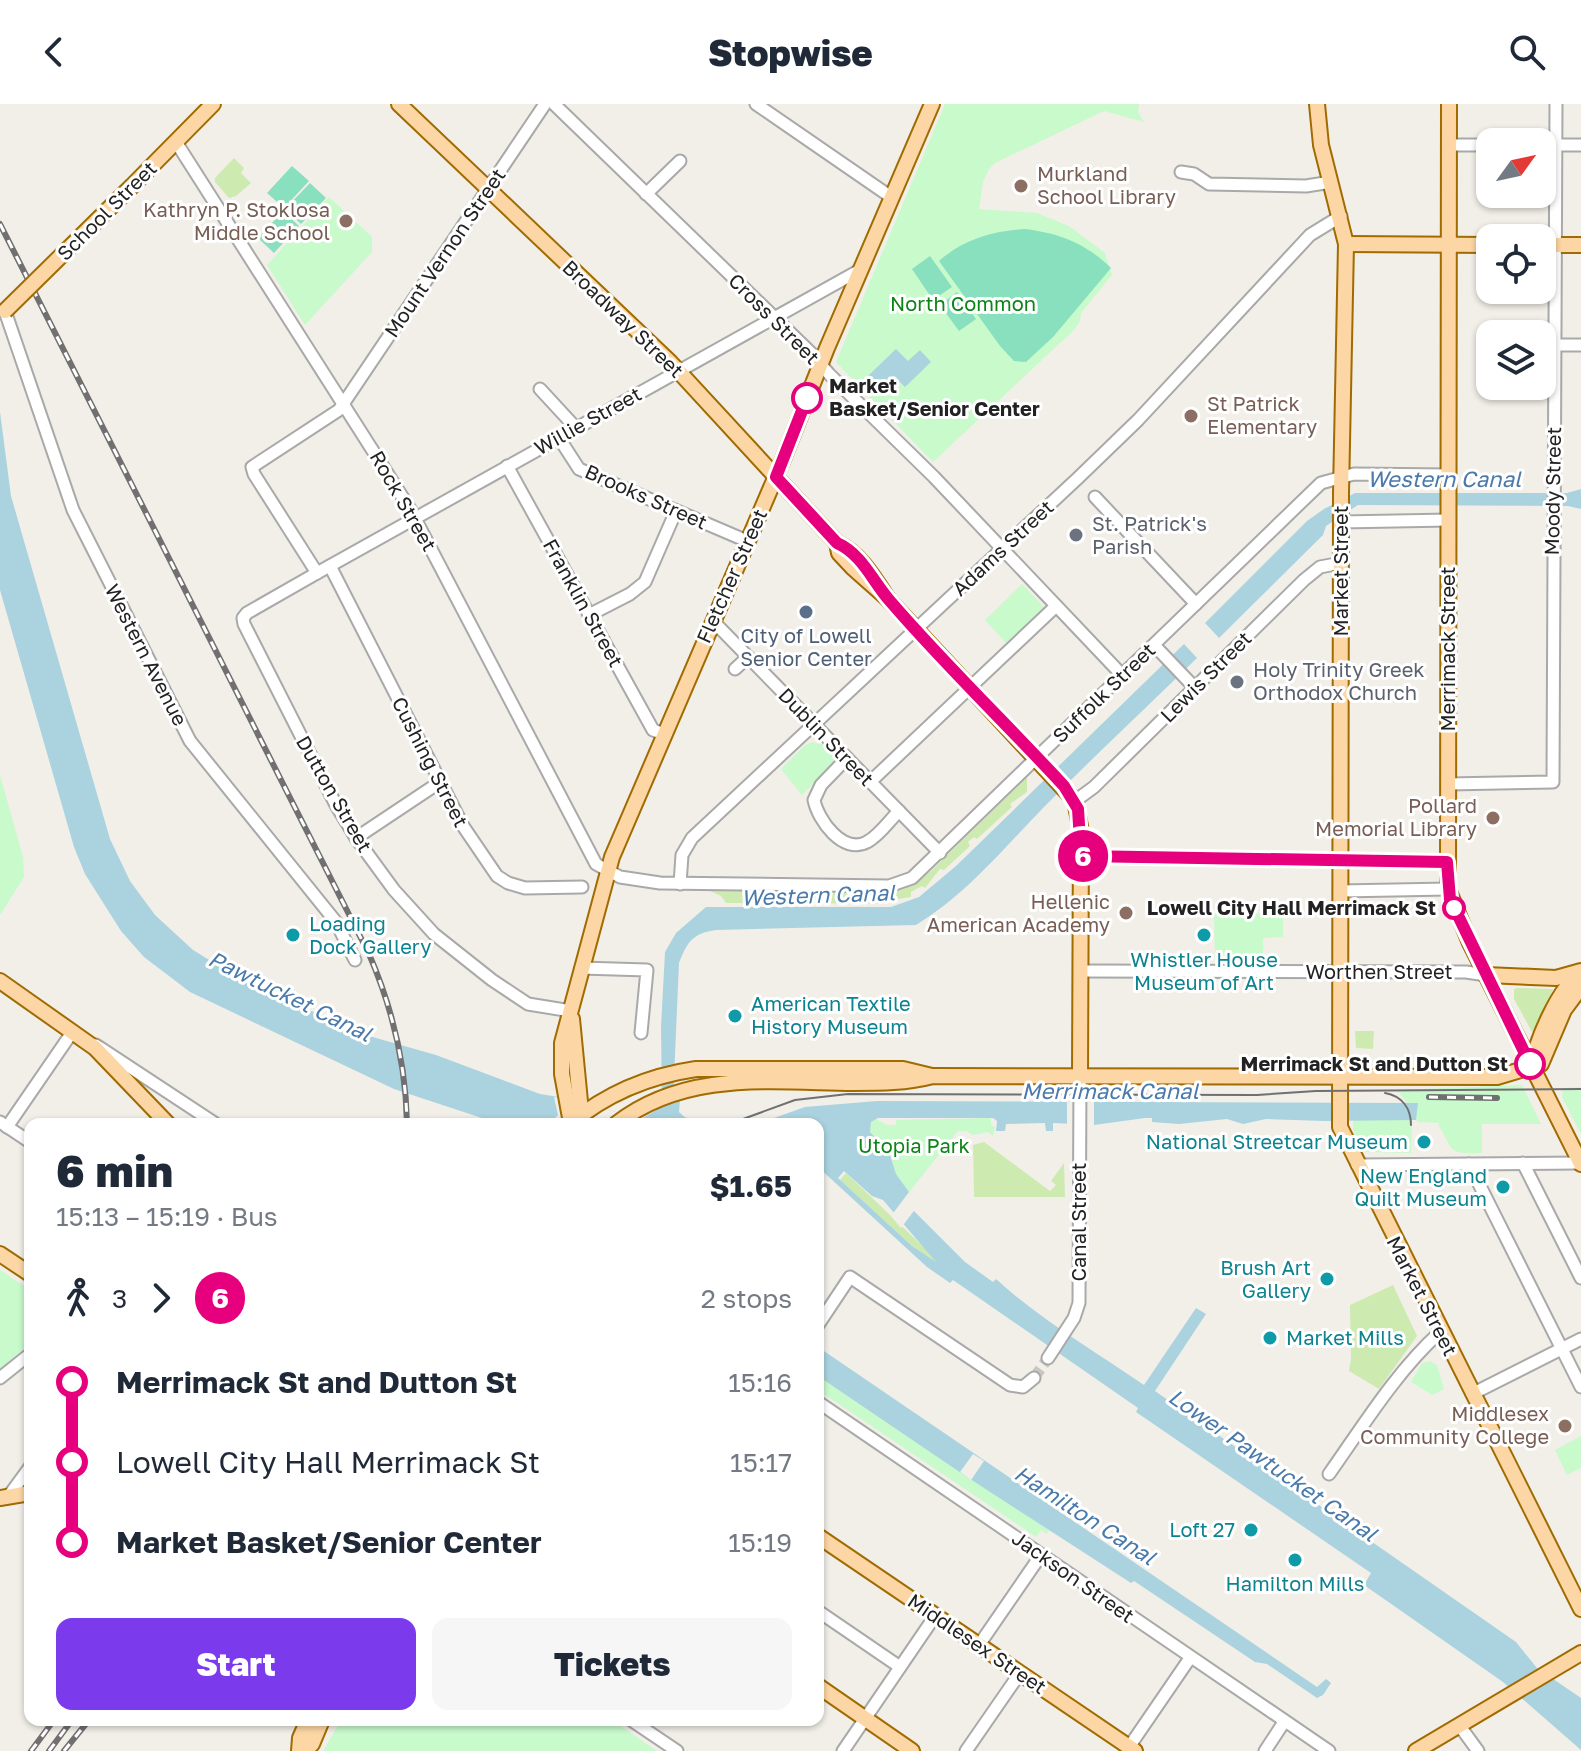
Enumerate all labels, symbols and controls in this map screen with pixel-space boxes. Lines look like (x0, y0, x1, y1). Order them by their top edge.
icon: back (32, 30, 76, 74)
icon: search (1505, 30, 1549, 74)
text: Stopwise (708, 31, 873, 74)
north arrow (1476, 128, 1556, 208)
map controls (1476, 128, 1556, 400)
street label: School Street (52, 156, 161, 265)
place label: Murkland School Library (1037, 161, 1176, 208)
street label: Mount Vernon Street (379, 163, 510, 342)
marker: Murkland School Library (1012, 177, 1030, 195)
place label: Kathryn P. Stoklosa Middle School (143, 197, 330, 244)
marker: Kathryn P. Stoklosa Middle School (337, 212, 355, 230)
button: locate (1476, 224, 1556, 304)
street label: Broadway Street (558, 255, 689, 382)
street label: Cross Street (724, 268, 825, 369)
park label: North Common (890, 291, 1036, 315)
button: layers (1476, 320, 1556, 400)
place label: Market Basket/Senior Center (829, 373, 1040, 420)
street label: Willie Street (530, 381, 645, 459)
marker: Market Basket/Senior Center (792, 383, 822, 413)
place label: St Patrick Elementary (1207, 391, 1317, 438)
marker: St Patrick Elementary (1182, 407, 1200, 425)
street label: Moody Street (1539, 426, 1565, 556)
street label: Rock Street (366, 446, 442, 555)
street label: Brooks Street (582, 458, 711, 534)
water label: Western Canal (1367, 465, 1522, 492)
street label: Adams Street (947, 494, 1058, 600)
street label: Fletcher Street (691, 505, 771, 646)
street label: Market Street (1328, 506, 1352, 637)
place label: St. Patrick's Parish (1092, 511, 1207, 558)
marker: St. Patrick's Parish (1067, 526, 1085, 544)
street label: Franklin Street (539, 534, 629, 671)
street label: Merrimack Street (1435, 566, 1459, 732)
street label: Western Avenue (101, 580, 193, 729)
marker: City of Lowell Senior Center (797, 603, 815, 621)
place label: City of Lowell Senior Center (740, 623, 872, 670)
street label: Lewis Street (1155, 626, 1256, 727)
street label: Suffolk Street (1047, 637, 1160, 747)
place label: Holy Trinity Greek Orthodox Church (1253, 657, 1425, 704)
marker: Holy Trinity Greek Orthodox Church (1228, 673, 1246, 691)
street label: Dublin Street (774, 682, 879, 790)
street label: Cushing Street (388, 692, 474, 831)
street label: Dutton Street (292, 731, 378, 856)
place label: Pollard Memorial Library (1315, 793, 1477, 840)
marker: Pollard Memorial Library (1484, 809, 1502, 827)
line badge: 6 (1057, 830, 1109, 882)
text: 6 (1074, 839, 1092, 872)
water label: Western Canal (740, 878, 896, 911)
place label: Hellenic American Academy (927, 889, 1110, 936)
place label: Lowell City Hall Merrimack St (1147, 895, 1436, 919)
marker: Lowell City Hall Merrimack St (1443, 897, 1465, 919)
marker: Hellenic American Academy (1117, 904, 1135, 922)
place label: Loading Dock Gallery (309, 911, 431, 958)
marker: Loading Dock Gallery (284, 926, 302, 944)
marker: Whistler House Museum of Art (1195, 926, 1213, 944)
water label: Pawtucket Canal (204, 944, 377, 1047)
place label: Whistler House Museum of Art (1130, 947, 1278, 994)
street label: Worthen Street (1306, 959, 1453, 983)
place label: American Textile History Museum (751, 991, 911, 1038)
marker: American Textile History Museum (726, 1007, 744, 1025)
marker: Merrimack St and Dutton St (1515, 1049, 1545, 1079)
place label: Merrimack St and Dutton St (1241, 1051, 1508, 1075)
water label: Merrimack Canal (1022, 1077, 1199, 1104)
place label: National Streetcar Museum (1146, 1129, 1408, 1153)
park label: Utopia Park (858, 1133, 970, 1157)
marker: National Streetcar Museum (1415, 1133, 1433, 1151)
text: 6 min (56, 1144, 173, 1197)
street label: Canal Street (1066, 1162, 1090, 1282)
place label: New England Quilt Museum (1354, 1163, 1487, 1210)
text: $1.65 (710, 1168, 792, 1204)
marker: New England Quilt Museum (1494, 1178, 1512, 1196)
text: 15:13 – 15:19 · Bus (56, 1201, 278, 1232)
street label: Market Street (1382, 1232, 1463, 1359)
place label: Brush Art Gallery (1220, 1255, 1311, 1302)
marker: Brush Art Gallery (1318, 1270, 1336, 1288)
icon: walk (56, 1276, 100, 1320)
icon: forward (139, 1276, 183, 1320)
text: 6 (211, 1281, 229, 1314)
text: 3 (112, 1283, 127, 1314)
text: 2 stops (701, 1283, 792, 1314)
place label: Market Mills (1286, 1325, 1404, 1349)
marker: Market Mills (1261, 1329, 1279, 1347)
text: Merrimack St and Dutton St (116, 1364, 517, 1400)
text: 15:16 (728, 1367, 792, 1398)
water label: Lower Pawtucket Canal (1164, 1382, 1383, 1547)
place label: Middlesex Community College (1360, 1401, 1549, 1448)
marker: Middlesex Community College (1556, 1417, 1574, 1435)
text: Lowell City Hall Merrimack St (116, 1444, 540, 1480)
text: 15:17 (730, 1447, 792, 1478)
water label: Hamilton Canal (1010, 1459, 1162, 1571)
place label: Loft 27 (1169, 1517, 1235, 1541)
marker: Loft 27 (1242, 1521, 1260, 1539)
text: Market Basket/Senior Center (116, 1524, 542, 1560)
street label: Jackson Street (1008, 1525, 1139, 1627)
text: 15:19 (728, 1527, 792, 1558)
marker: Hamilton Mills (1286, 1551, 1304, 1569)
place label: Hamilton Mills (1226, 1571, 1364, 1595)
street label: Middlesex Street (904, 1588, 1051, 1698)
button: Start (56, 1618, 416, 1710)
button: Tickets (432, 1618, 792, 1710)

